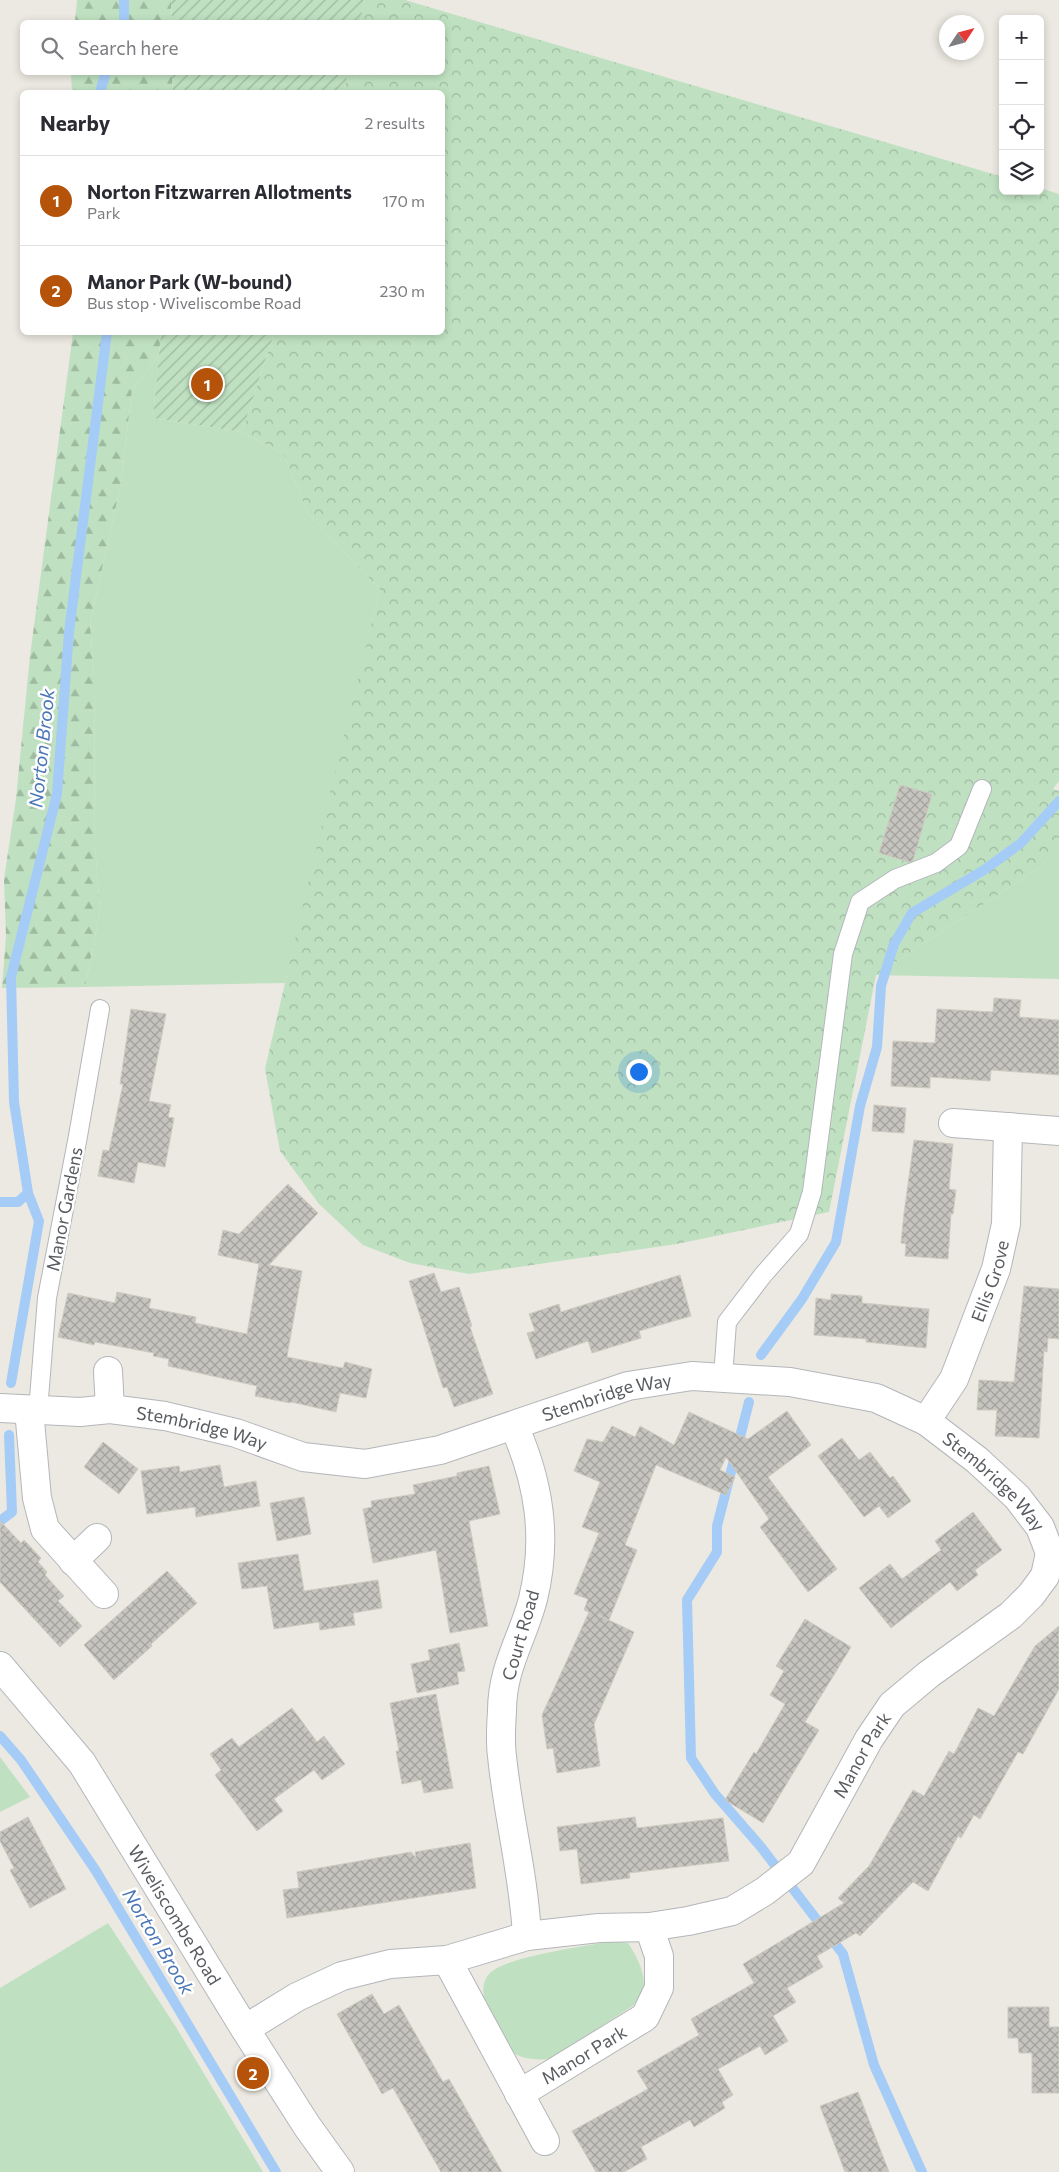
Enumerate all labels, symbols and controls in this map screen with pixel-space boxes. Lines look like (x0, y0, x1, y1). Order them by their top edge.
north arrow (939, 15, 984, 60)
map controls (999, 15, 1044, 195)
button: + (999, 15, 1044, 60)
search box (20, 20, 445, 75)
icon: search (38, 34, 66, 62)
text: Search here (78, 36, 178, 59)
button: − (999, 60, 1044, 105)
button: locate (999, 105, 1044, 150)
text: Nearby (40, 110, 110, 135)
text: 2 results (364, 113, 425, 132)
button: layers (999, 150, 1044, 195)
text: Norton Fitzwarren Allotments (87, 180, 352, 203)
text: 1 (52, 191, 60, 210)
text: 170 m (382, 191, 425, 210)
text: Park (87, 203, 120, 222)
text: Manor Park (W-bound) (87, 270, 292, 293)
text: 2 (51, 281, 61, 300)
text: 230 m (380, 281, 425, 300)
text: Bus stop · Wiveliscombe Road (87, 293, 301, 312)
pin: 1 (191, 365, 223, 403)
water label: Norton Brook (23, 687, 59, 809)
your location (626, 1059, 652, 1085)
street label: Manor Gardens (41, 1145, 87, 1273)
street label: Ellis Grove (966, 1238, 1013, 1325)
street label: Stembridge Way (539, 1368, 673, 1426)
street label: Stembridge Way (135, 1401, 270, 1454)
street label: Stembridge Way (939, 1427, 1050, 1535)
street label: Court Road (497, 1587, 543, 1683)
street label: Manor Park (828, 1707, 895, 1802)
street label: Wiveliscombe Road (124, 1841, 226, 1989)
water label: Norton Brook (118, 1884, 200, 1999)
street label: Manor Park (537, 2020, 631, 2089)
pin: 2 (237, 2054, 269, 2092)

